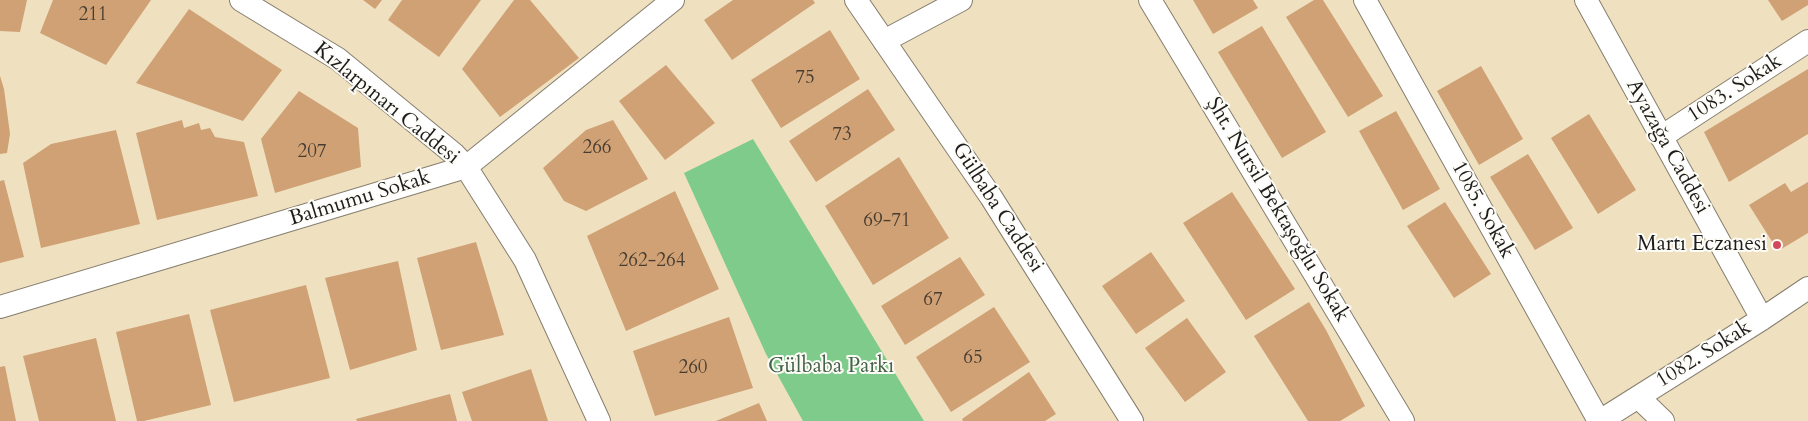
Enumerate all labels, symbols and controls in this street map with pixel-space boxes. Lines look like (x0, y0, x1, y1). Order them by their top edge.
house number: 211 (78, 5, 108, 27)
street label: Kızlarpınarı Caddesi (308, 37, 464, 171)
street label: 1083. Sokak (1683, 49, 1787, 129)
house number: 75 (795, 68, 815, 90)
street label: Ayazağa Caddesi (1620, 75, 1714, 219)
street label: Şht. Nursil Bektaşoğlu Sokak (1200, 93, 1354, 327)
house number: 73 (832, 125, 852, 147)
house number: 266 (582, 138, 612, 160)
street label: Gülbaba Caddesi (946, 138, 1048, 278)
house number: 207 (297, 142, 327, 164)
street label: 1085. Sokak (1445, 157, 1519, 263)
street label: Balmumu Sokak (286, 166, 434, 232)
house number: 69-71 (863, 211, 911, 233)
place label: Martı Eczanesi (1637, 232, 1767, 258)
marker: Martı Eczanesi (1771, 239, 1783, 251)
house number: 262-264 (619, 251, 685, 273)
house number: 67 (923, 290, 943, 312)
street label: 1082. Sokak (1652, 316, 1756, 394)
house number: 65 (963, 348, 983, 370)
park label: Gülbaba Parkı (768, 354, 894, 380)
house number: 260 (678, 358, 708, 380)

